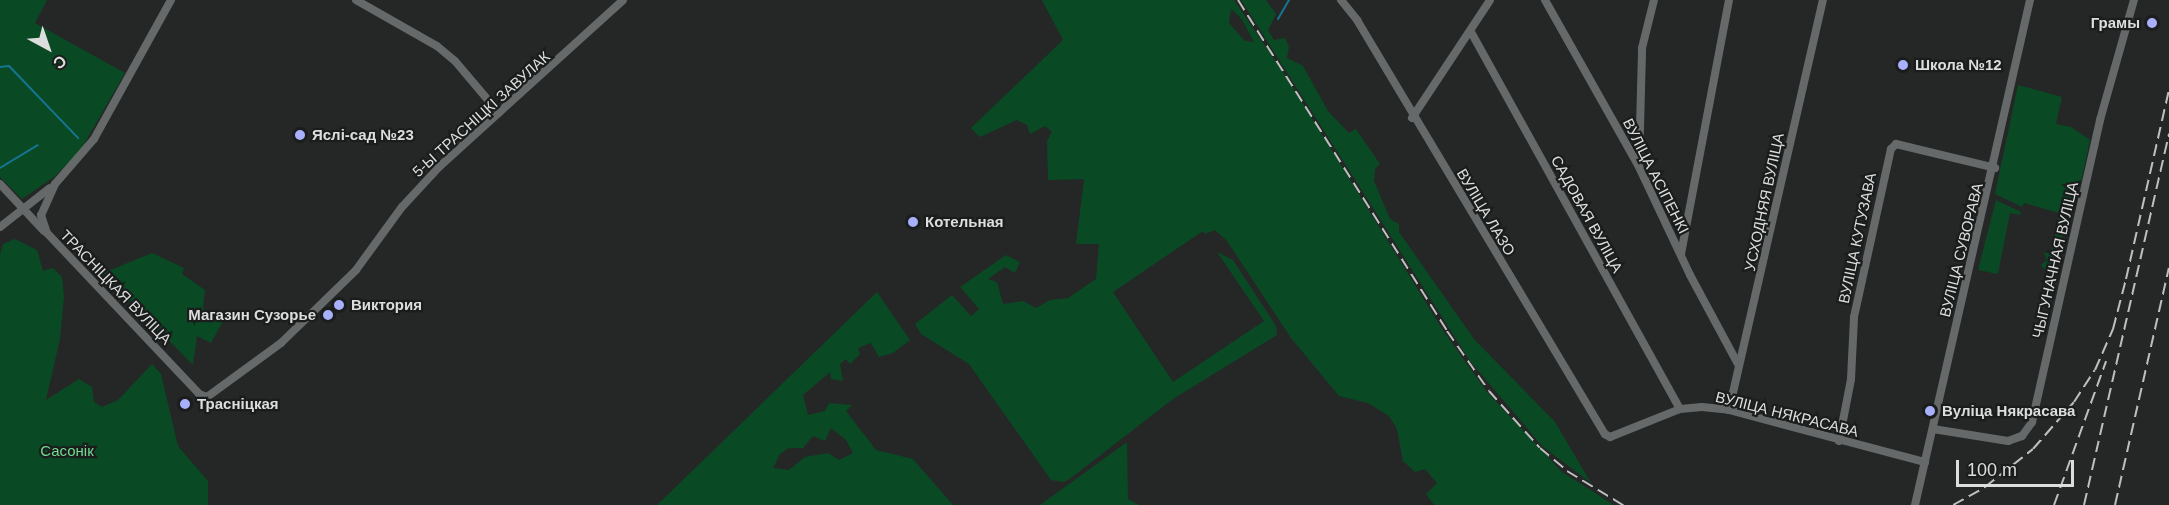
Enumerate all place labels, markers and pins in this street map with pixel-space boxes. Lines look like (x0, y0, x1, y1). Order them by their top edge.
place label: Грамы (2091, 14, 2140, 32)
marker: Грамы (2145, 16, 2159, 30)
place label: Школа №12 (1915, 56, 2002, 74)
marker: Школа №12 (1896, 58, 1910, 72)
place label: Яслі-сад №23 (312, 126, 414, 144)
marker: Яслі-сад №23 (293, 128, 307, 142)
place label: Котельная (925, 213, 1004, 231)
marker: Котельная (906, 215, 920, 229)
place label: Виктория (351, 296, 422, 314)
marker: Виктория (332, 298, 346, 312)
place label: Магазин Сузорье (188, 306, 316, 324)
marker: Магазин Сузорье (321, 308, 335, 322)
place label: Трасніцкая (197, 395, 278, 413)
marker: Трасніцкая (178, 397, 192, 411)
place label: Вуліца Някрасава (1942, 402, 2075, 420)
marker: Вуліца Някрасава (1923, 404, 1937, 418)

